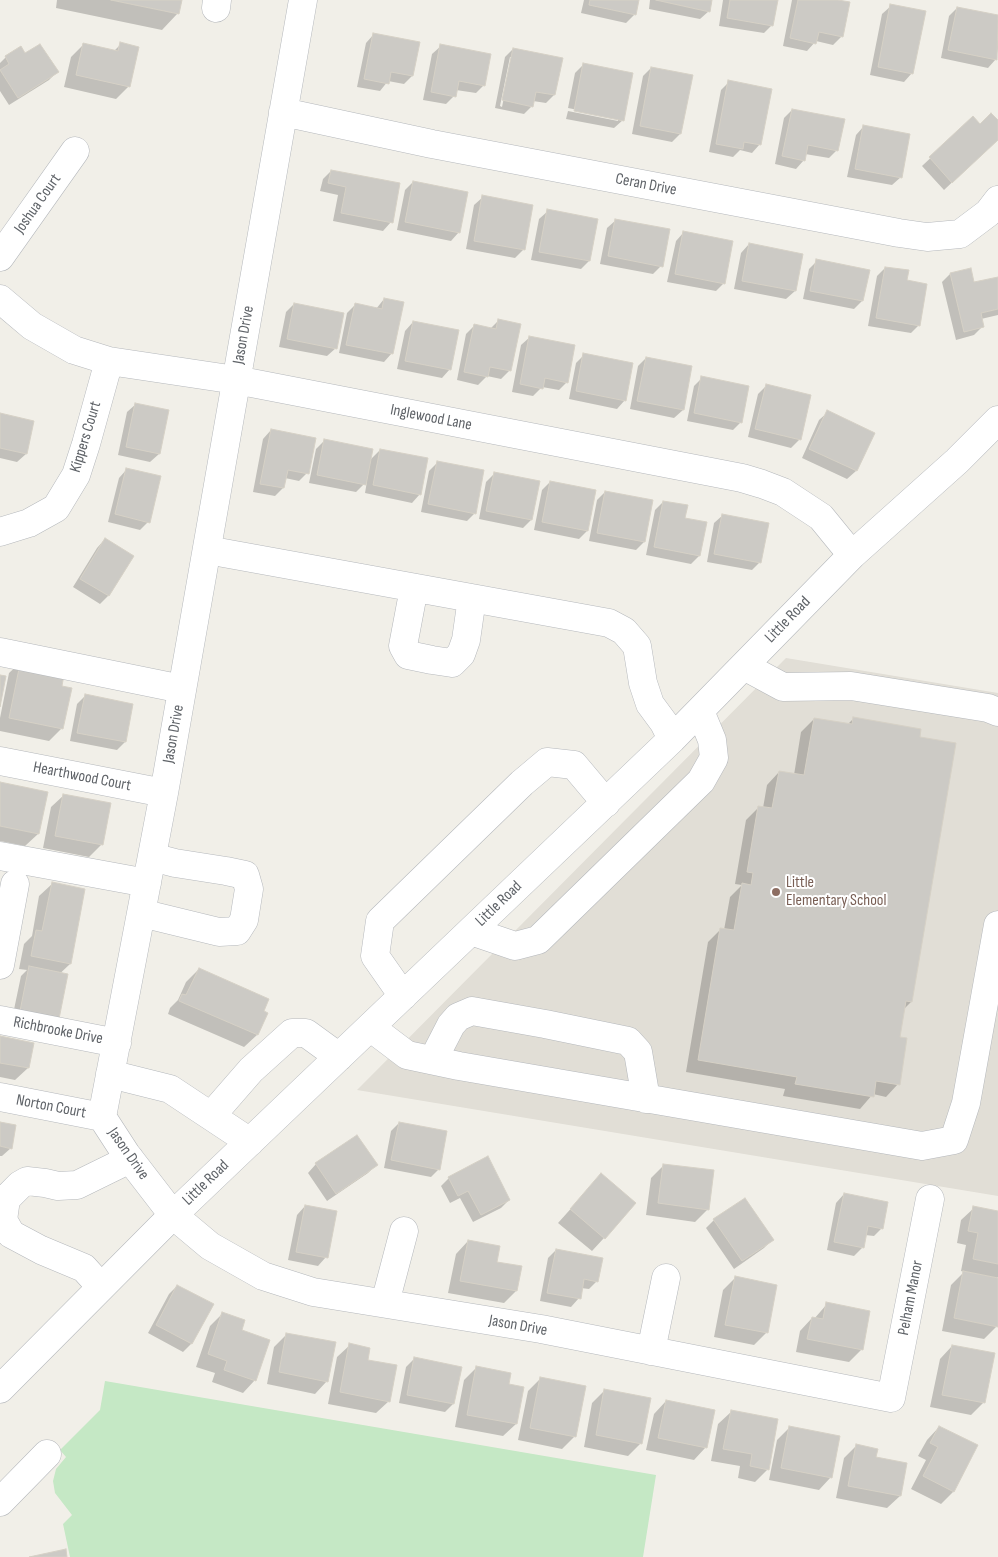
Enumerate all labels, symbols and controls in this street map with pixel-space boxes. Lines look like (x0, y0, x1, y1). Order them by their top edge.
street label: Joshua Court (10, 170, 66, 238)
street label: Ceran Drive (614, 170, 678, 200)
street label: Jason Drive (229, 304, 259, 366)
street label: Kippers Court (66, 399, 106, 475)
street label: Inglewood Lane (389, 401, 473, 435)
street label: Little Road (761, 593, 815, 647)
street label: Jason Drive (159, 703, 189, 765)
street label: Hearthwood Court (31, 758, 133, 796)
place label: Little Elementary School (786, 873, 886, 911)
street label: Little Road (472, 877, 526, 931)
marker: Little Elementary School (770, 886, 782, 898)
street label: Richbrooke Drive (12, 1013, 104, 1049)
street label: Norton Court (14, 1091, 88, 1123)
street label: Jason Drive (103, 1124, 153, 1184)
street label: Little Road (179, 1156, 233, 1210)
street label: Pelham Manor (894, 1259, 928, 1337)
street label: Jason Drive (487, 1311, 549, 1341)

